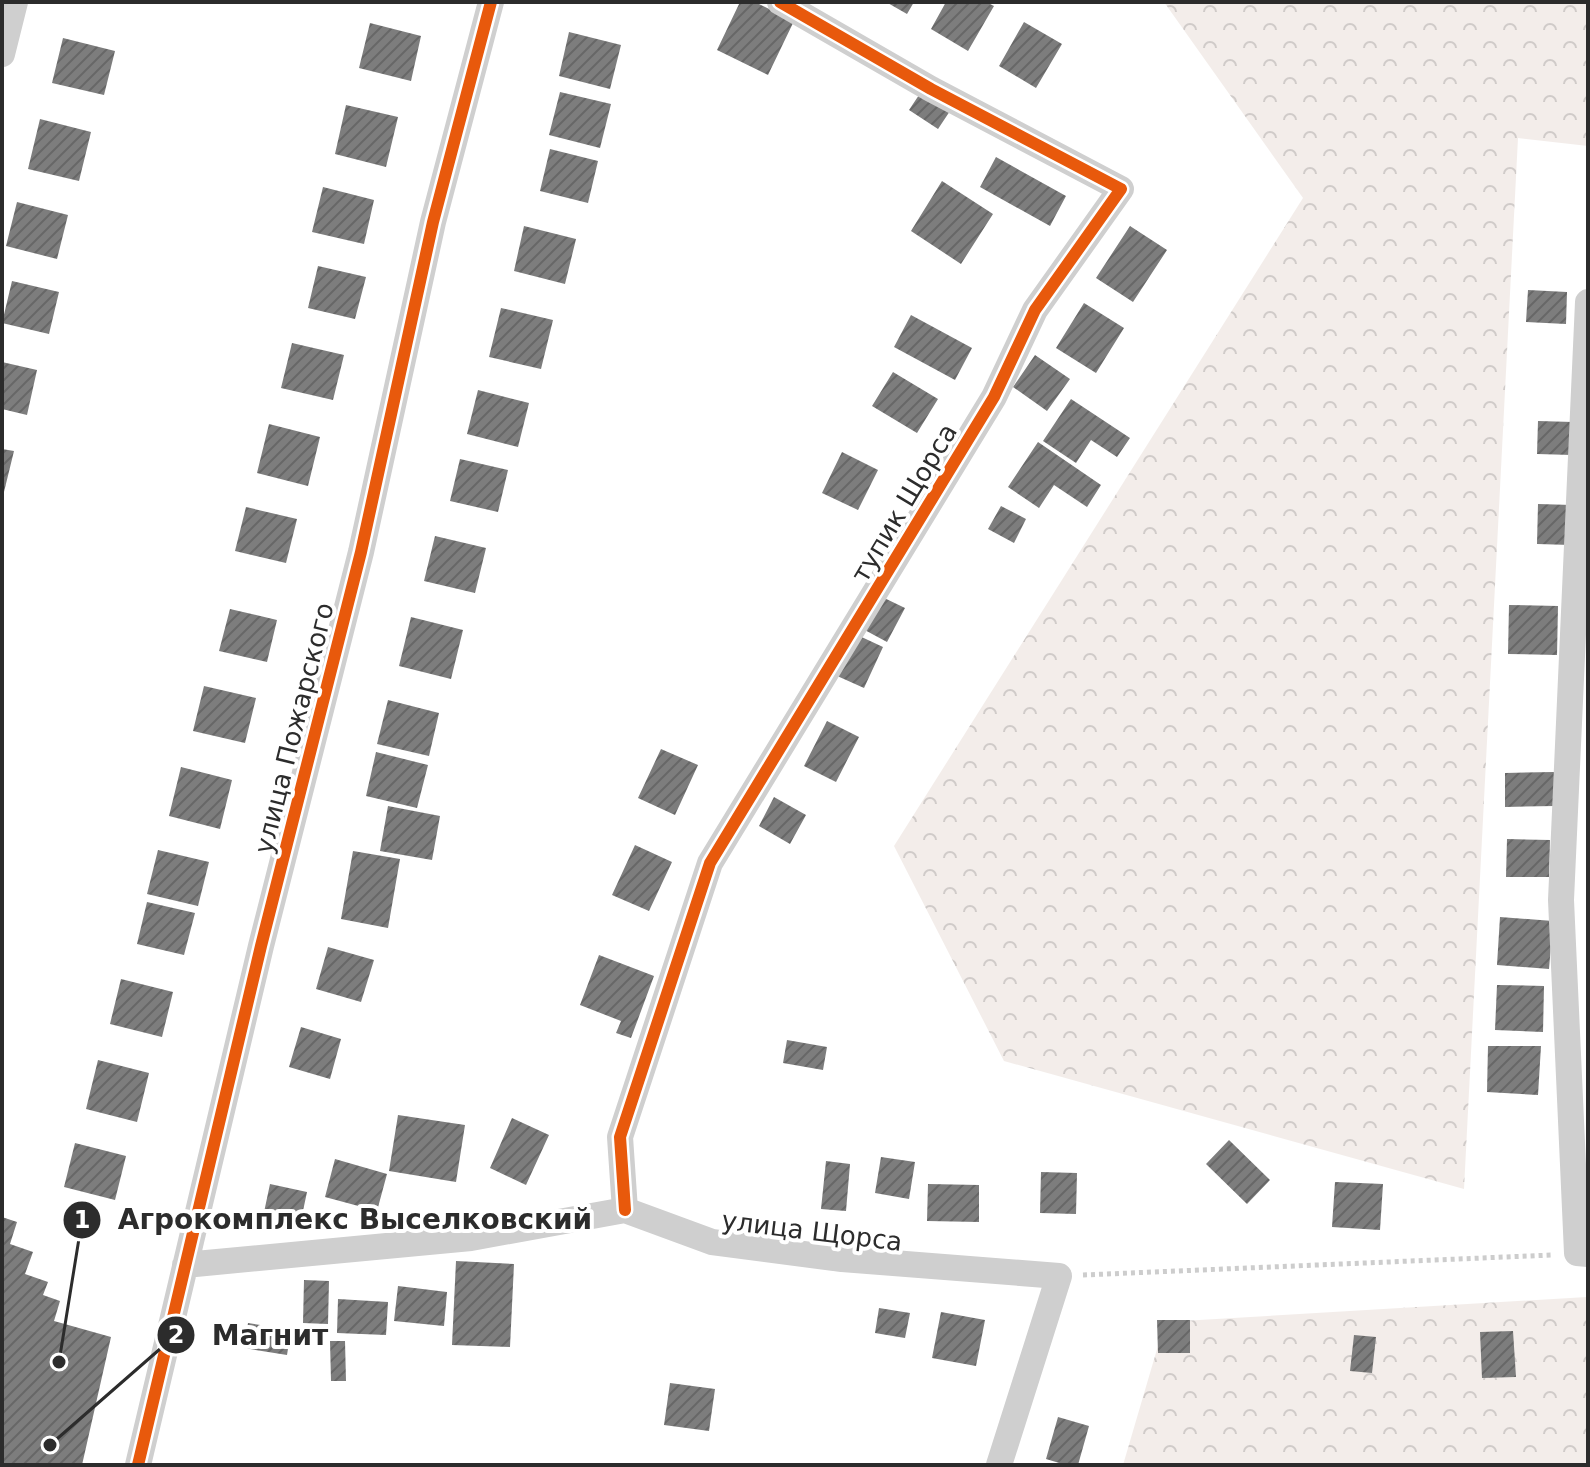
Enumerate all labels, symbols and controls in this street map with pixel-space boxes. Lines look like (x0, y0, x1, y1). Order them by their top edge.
street label: тупик Щорса (845, 418, 963, 588)
street label: улица Пожарского (248, 599, 340, 857)
callout: Агрокомплекс Выселковский (62, 1194, 609, 1246)
text: Агрокомплекс Выселковский (118, 1203, 592, 1236)
street label: улица Щорса (720, 1205, 904, 1257)
text: 1 (74, 1206, 90, 1234)
callout: Магнит (156, 1309, 345, 1361)
text: Магнит (212, 1319, 329, 1352)
text: 2 (168, 1321, 184, 1349)

